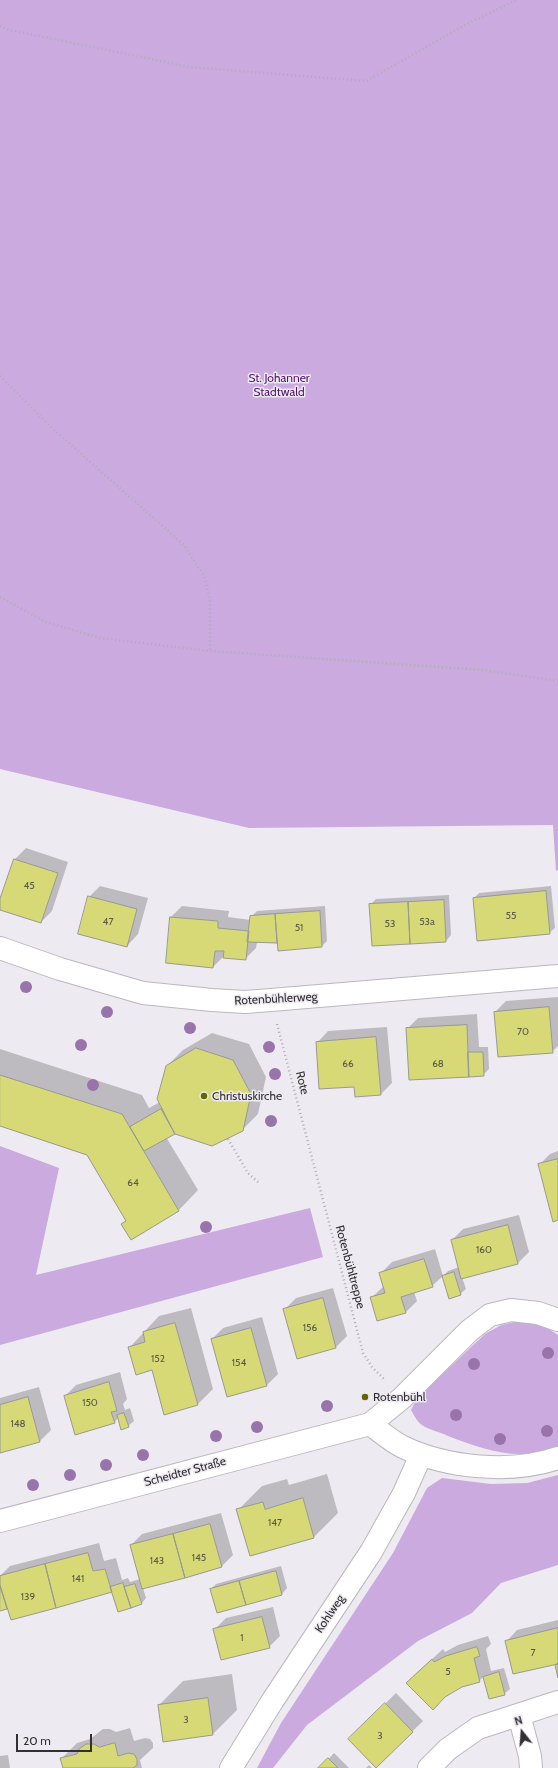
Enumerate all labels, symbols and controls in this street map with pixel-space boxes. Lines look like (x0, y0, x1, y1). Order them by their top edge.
park label: St. Johanner Stadtwald (248, 371, 310, 399)
house number: 45 (23, 880, 35, 892)
house number: 55 (506, 910, 516, 922)
house number: 47 (103, 916, 113, 928)
house number: 53a (419, 916, 435, 928)
house number: 53 (385, 918, 395, 930)
house number: 51 (295, 922, 303, 934)
street label: Rotenbühlerweg (234, 990, 318, 1008)
house number: 70 (517, 1026, 529, 1038)
house number: 66 (342, 1058, 354, 1070)
house number: 68 (432, 1058, 444, 1070)
street label: Rote (292, 1070, 312, 1096)
place label: Christuskirche (212, 1089, 282, 1103)
marker: Christuskirche (199, 1091, 209, 1101)
house number: 64 (127, 1177, 139, 1189)
street label: Rotenbühltreppe (332, 1224, 368, 1310)
house number: 160 (476, 1244, 492, 1256)
house number: 156 (303, 1322, 317, 1334)
house number: 152 (151, 1353, 165, 1365)
house number: 154 (232, 1357, 246, 1369)
place label: Rotenbühl (373, 1390, 426, 1404)
marker: Rotenbühl (360, 1392, 370, 1402)
house number: 150 (82, 1397, 98, 1409)
house number: 148 (10, 1418, 26, 1430)
street label: Scheidter Straße (142, 1454, 228, 1490)
house number: 147 (268, 1517, 282, 1529)
house number: 145 (192, 1552, 206, 1564)
house number: 143 (150, 1555, 164, 1567)
house number: 141 (72, 1573, 84, 1585)
house number: 139 (21, 1591, 35, 1603)
street label: Kohlweg (312, 1592, 348, 1636)
house number: 1 (240, 1632, 244, 1644)
house number: 7 (530, 1647, 536, 1659)
house number: 5 (445, 1666, 451, 1678)
north arrow (502, 1712, 542, 1752)
text: N (513, 1713, 524, 1728)
house number: 3 (183, 1714, 189, 1726)
scale bar (18, 1726, 94, 1752)
house number: 3 (377, 1730, 383, 1742)
text: 20 m (23, 1733, 51, 1748)

